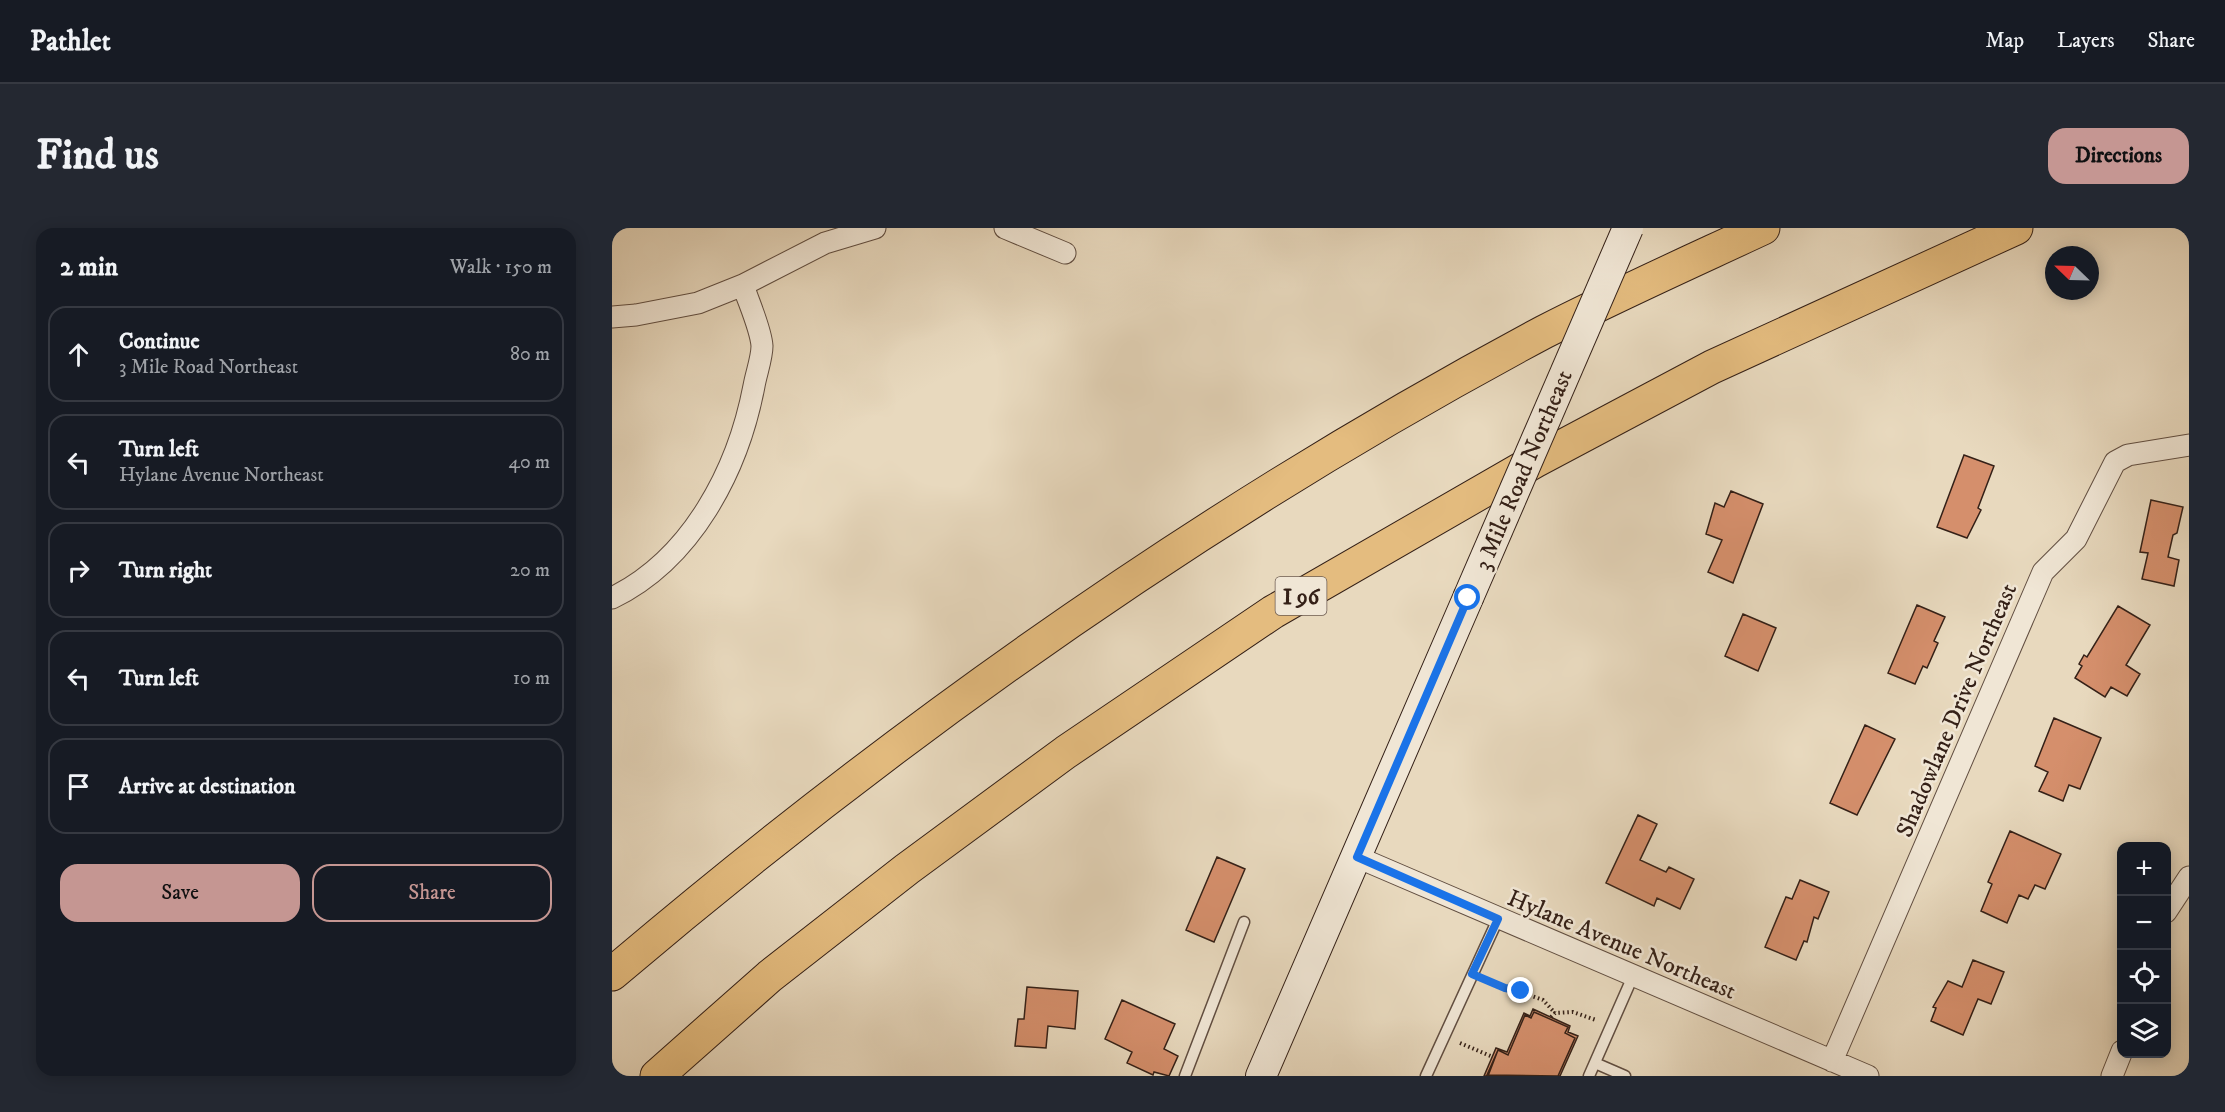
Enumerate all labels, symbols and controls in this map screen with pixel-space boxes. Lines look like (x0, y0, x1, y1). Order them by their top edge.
text: Pathlet (30, 24, 111, 59)
text: Map (1985, 28, 2024, 54)
text: Layers (2057, 28, 2115, 54)
text: Share (2148, 28, 2195, 54)
button: Directions (2048, 128, 2189, 184)
text: Find us (36, 130, 159, 182)
north arrow (2045, 246, 2099, 300)
text: 2 min (60, 251, 118, 284)
text: Walk · 150 m (450, 255, 552, 280)
text: Continue (119, 328, 200, 355)
icon: ahead (62, 338, 95, 371)
text: 80 m (510, 342, 550, 367)
text: 3 Mile Road Northeast (119, 355, 298, 380)
street label: 3 Mile Road Northeast (1468, 365, 1580, 575)
text: Turn left (119, 436, 199, 463)
icon: left (62, 446, 95, 479)
text: 40 m (508, 450, 550, 475)
text: Hylane Avenue Northeast (119, 463, 324, 488)
icon: right (62, 554, 95, 587)
text: Turn right (119, 557, 212, 584)
text: 20 m (510, 558, 550, 583)
road number: I 96 (1276, 577, 1326, 615)
street label: Shadowlane Drive Northeast (1890, 579, 2024, 842)
route start (1454, 584, 1480, 610)
icon: left (62, 662, 95, 695)
text: Turn left (119, 665, 199, 692)
text: 10 m (513, 666, 550, 691)
icon: arrive (62, 770, 95, 803)
text: Arrive at destination (119, 773, 296, 800)
map controls (2117, 842, 2171, 1058)
button: + (2117, 842, 2171, 896)
button: Save (60, 864, 300, 922)
button: Share (312, 864, 552, 922)
street label: Hylane Avenue Northeast (1503, 883, 1741, 1007)
button: − (2117, 896, 2171, 950)
button: locate (2117, 950, 2171, 1004)
route end (1507, 977, 1533, 1003)
button: layers (2117, 1004, 2171, 1058)

